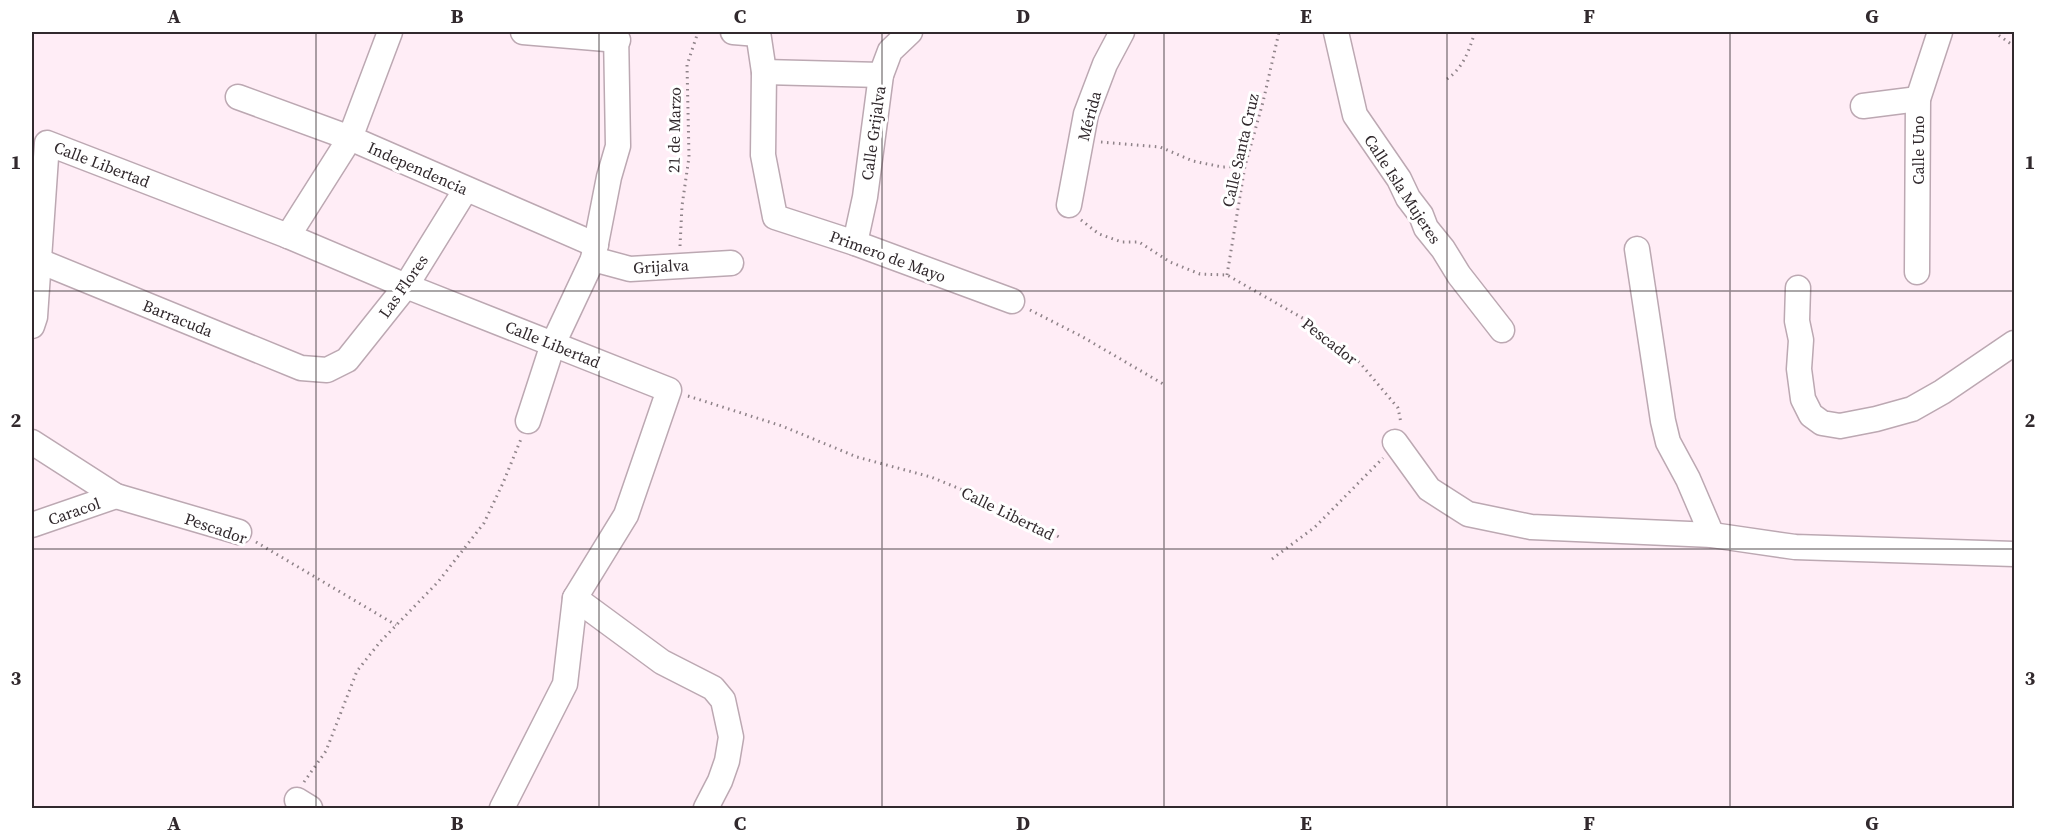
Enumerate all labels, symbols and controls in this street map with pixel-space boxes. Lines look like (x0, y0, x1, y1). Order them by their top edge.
text: A (167, 2, 181, 30)
text: B (450, 2, 464, 30)
text: C (734, 2, 746, 30)
text: D (1016, 2, 1030, 30)
text: E (1300, 2, 1312, 30)
text: F (1583, 2, 1595, 30)
text: G (1865, 2, 1879, 30)
street label: Calle Grijalva (855, 83, 891, 182)
street label: 21 de Marzo (662, 87, 686, 173)
street label: Mérida (1072, 88, 1106, 143)
street label: Calle Santa Cruz (1216, 91, 1264, 209)
street label: Calle Uno (1907, 115, 1929, 185)
street label: Calle Isla Mujeres (1359, 130, 1447, 248)
street label: Calle Libertad (51, 136, 153, 192)
street label: Independencia (364, 136, 472, 200)
text: 1 (11, 148, 21, 176)
text: 1 (2025, 148, 2035, 176)
street label: Primero de Mayo (827, 225, 949, 287)
street label: Las Flores (373, 250, 433, 322)
street label: Grijalva (633, 254, 690, 278)
street label: Barracuda (140, 294, 217, 342)
street label: Pescador (1298, 312, 1362, 370)
street label: Calle Libertad (502, 315, 604, 373)
text: 2 (11, 406, 22, 434)
text: 2 (2025, 406, 2036, 434)
street label: Calle Libertad (958, 481, 1058, 545)
street label: Caracol (45, 492, 103, 530)
street label: Pescador (182, 507, 250, 549)
text: 3 (11, 664, 22, 692)
text: 3 (2025, 664, 2036, 692)
text: A (167, 809, 181, 837)
text: B (450, 809, 464, 837)
text: C (734, 809, 746, 837)
text: D (1016, 809, 1030, 837)
text: E (1300, 809, 1312, 837)
text: F (1583, 809, 1595, 837)
text: G (1865, 809, 1879, 837)

